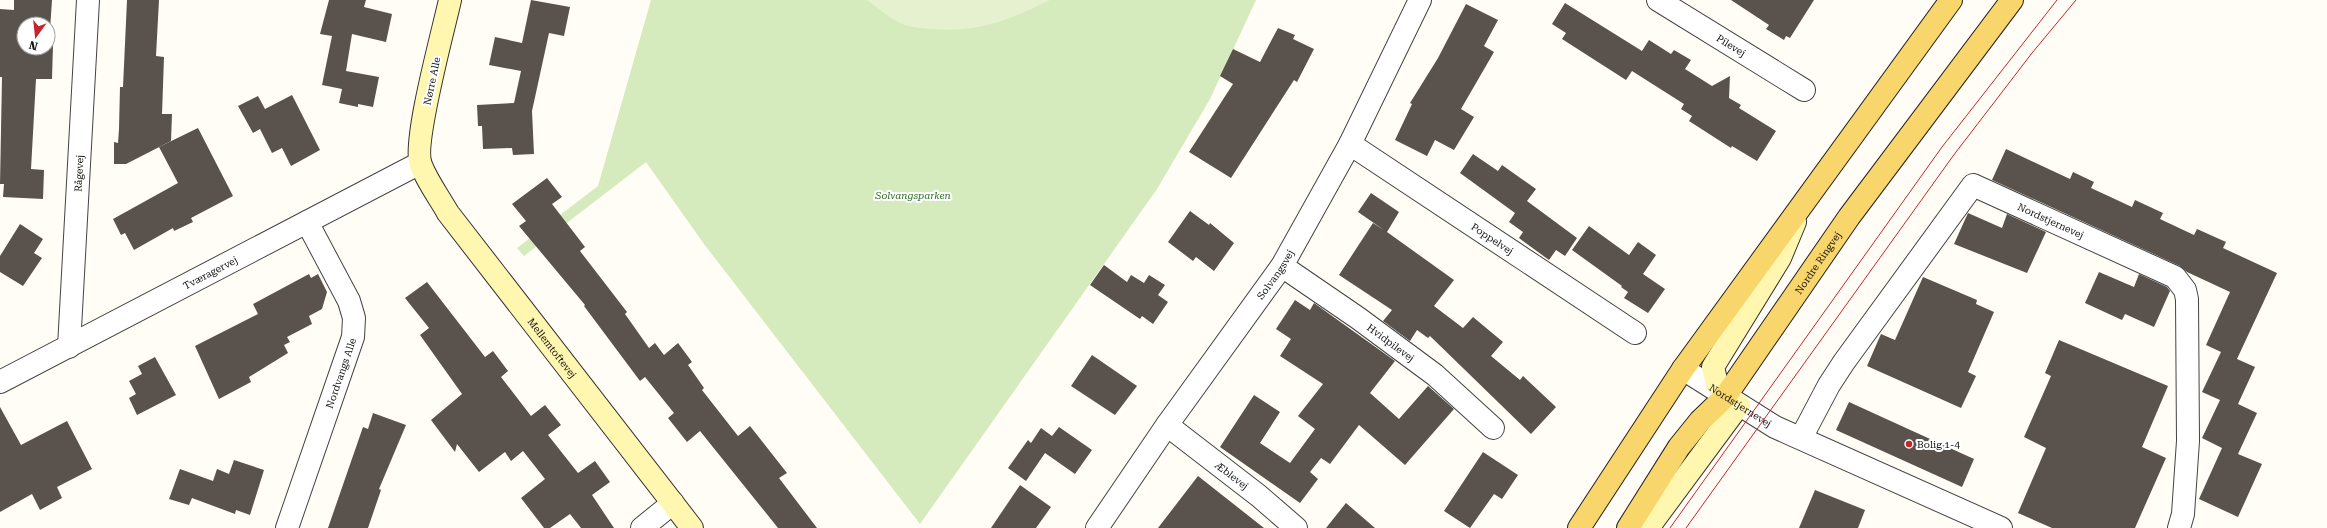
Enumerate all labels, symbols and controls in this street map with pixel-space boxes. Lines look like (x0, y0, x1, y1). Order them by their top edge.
north arrow (16, 16, 56, 56)
street label: Pilevej (1715, 32, 1748, 58)
text: N (27, 38, 39, 53)
street label: Nørre Alle (422, 55, 443, 106)
street label: Rågevej (72, 154, 85, 192)
park label: Solvangsparken (874, 190, 951, 201)
street label: Nordstjernevej (2016, 201, 2086, 240)
street label: Poppelvej (1469, 221, 1516, 256)
street label: Nordre Ringvej (1792, 229, 1843, 296)
street label: Solvangsvej (1254, 248, 1296, 301)
street label: Tværagervej (181, 254, 239, 291)
street label: Mellemtoftevej (526, 316, 579, 380)
street label: Hvidpilevej (1365, 321, 1417, 363)
street label: Nordvangs Alle (323, 336, 358, 410)
street label: Nordstjernevej (1707, 382, 1774, 429)
marker: Bolig 1-4 (1904, 439, 1914, 449)
place label: Bolig 1-4 (1917, 439, 1960, 450)
street label: Æblevej (1213, 459, 1251, 491)

